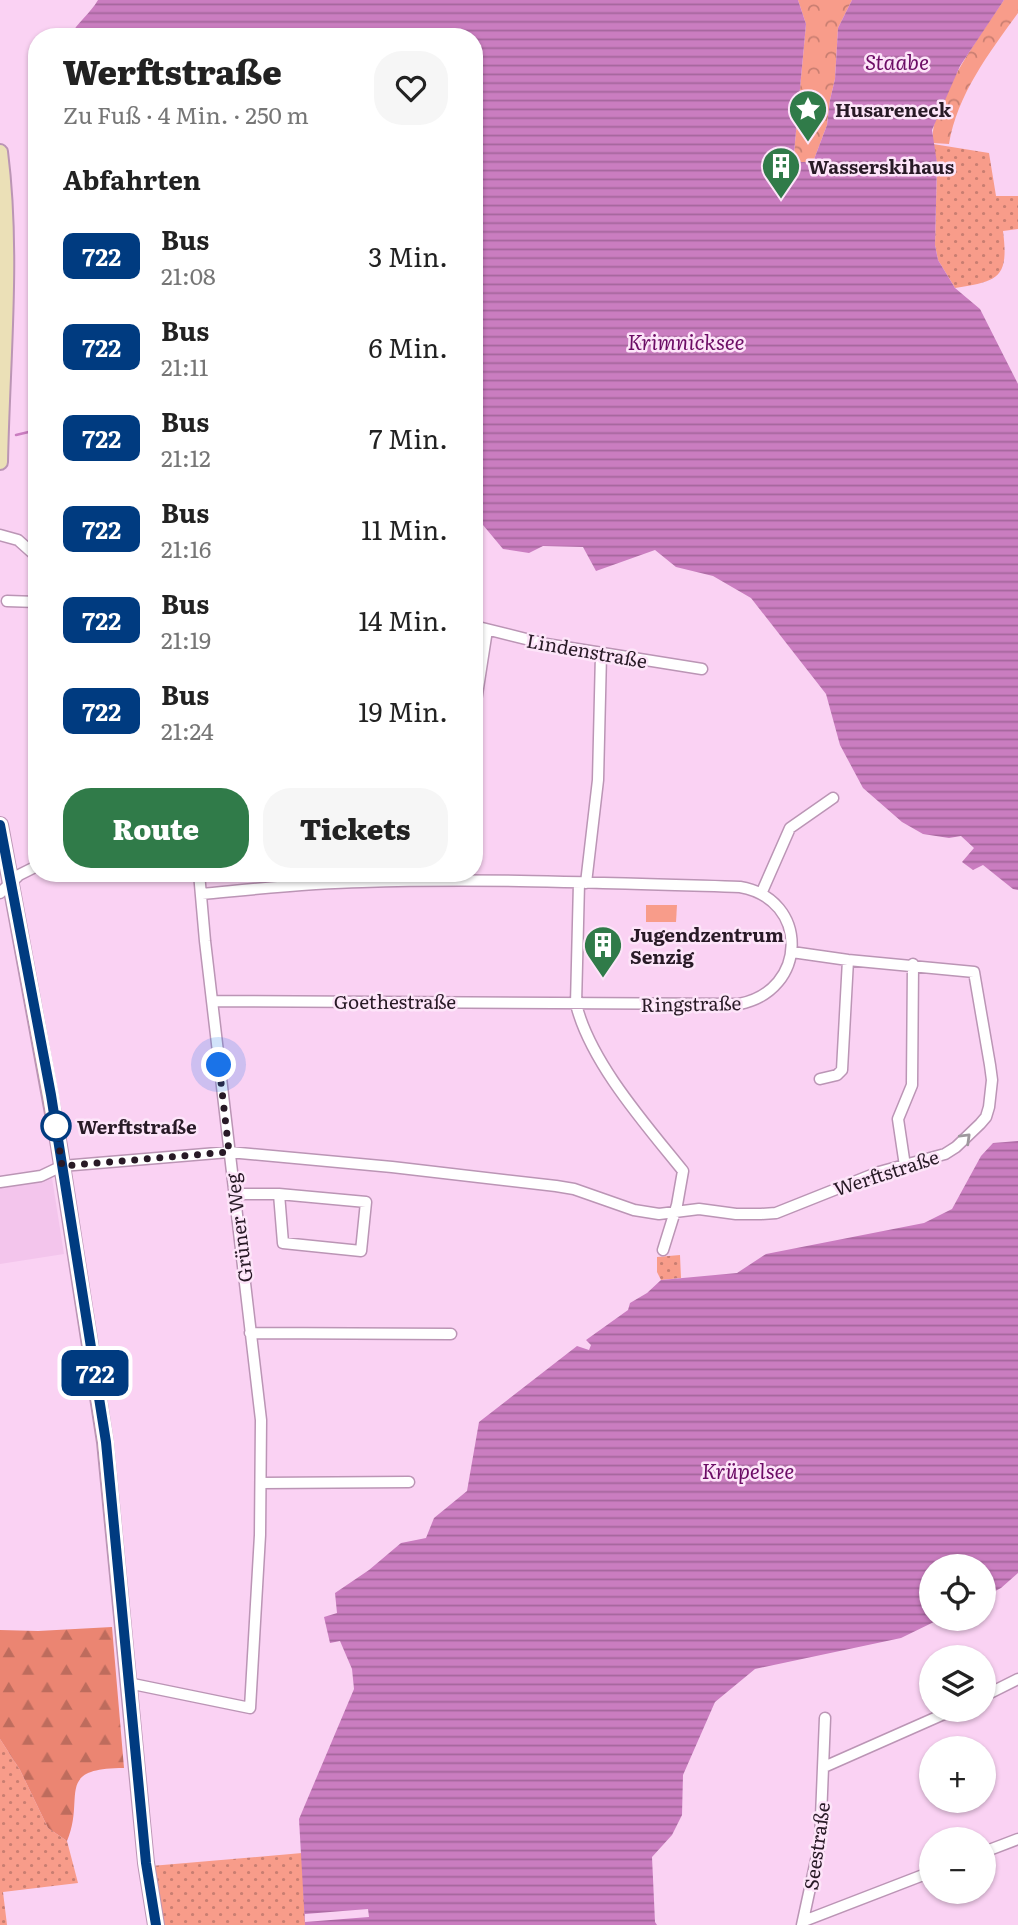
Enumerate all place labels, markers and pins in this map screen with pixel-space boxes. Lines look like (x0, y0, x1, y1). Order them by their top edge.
place icon: Husareneck (787, 88, 829, 143)
place label: Husareneck (835, 95, 951, 123)
building icon: Wasserskihaus (760, 145, 802, 200)
place label: Wasserskihaus (808, 152, 954, 180)
place label: Jugendzentrum Senzig (630, 920, 784, 970)
building icon: Jugendzentrum Senzig (582, 924, 624, 979)
marker: Werftstraße (41, 1111, 71, 1141)
place label: Werftstraße (77, 1112, 197, 1140)

